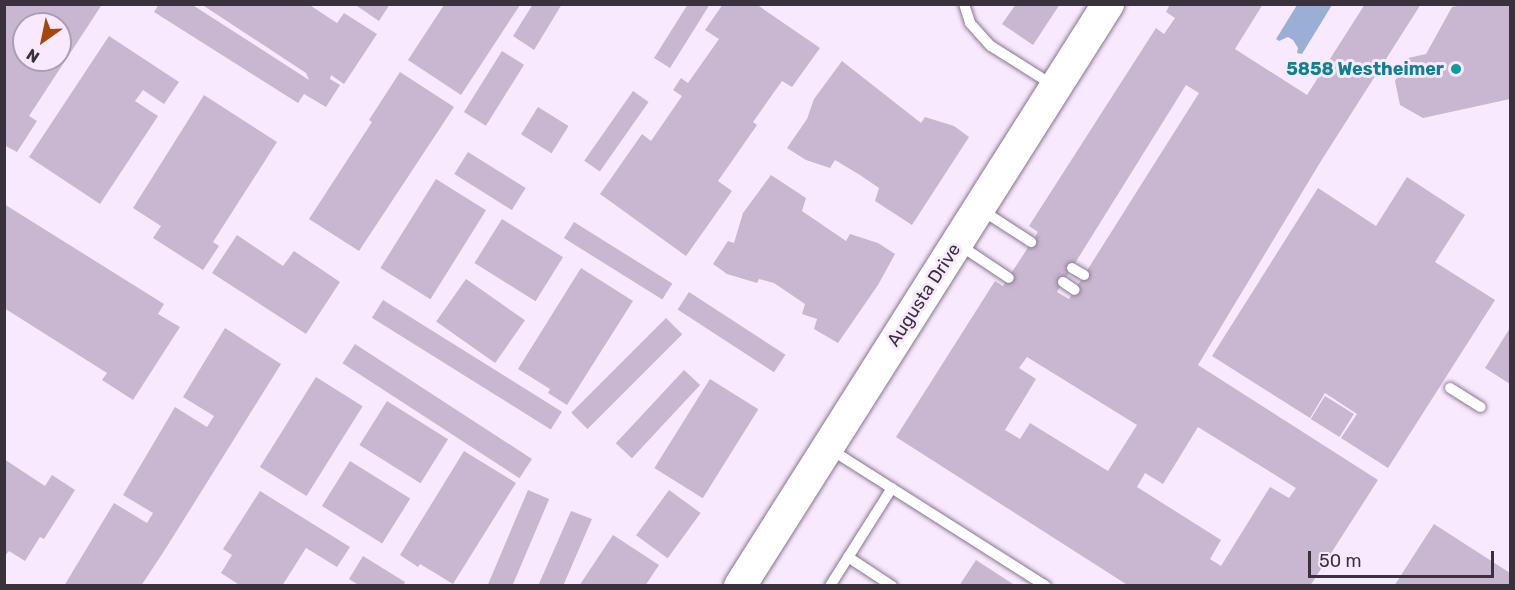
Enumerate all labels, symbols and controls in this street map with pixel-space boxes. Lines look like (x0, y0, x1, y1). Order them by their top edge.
north arrow (12, 12, 72, 72)
text: N (23, 45, 43, 67)
place label: 5858 Westheimer (1286, 58, 1444, 80)
marker: 5858 Westheimer (1449, 62, 1463, 76)
street label: Augusta Drive (883, 240, 965, 350)
scale bar (1311, 539, 1497, 577)
text: 50 m (1319, 550, 1362, 572)

